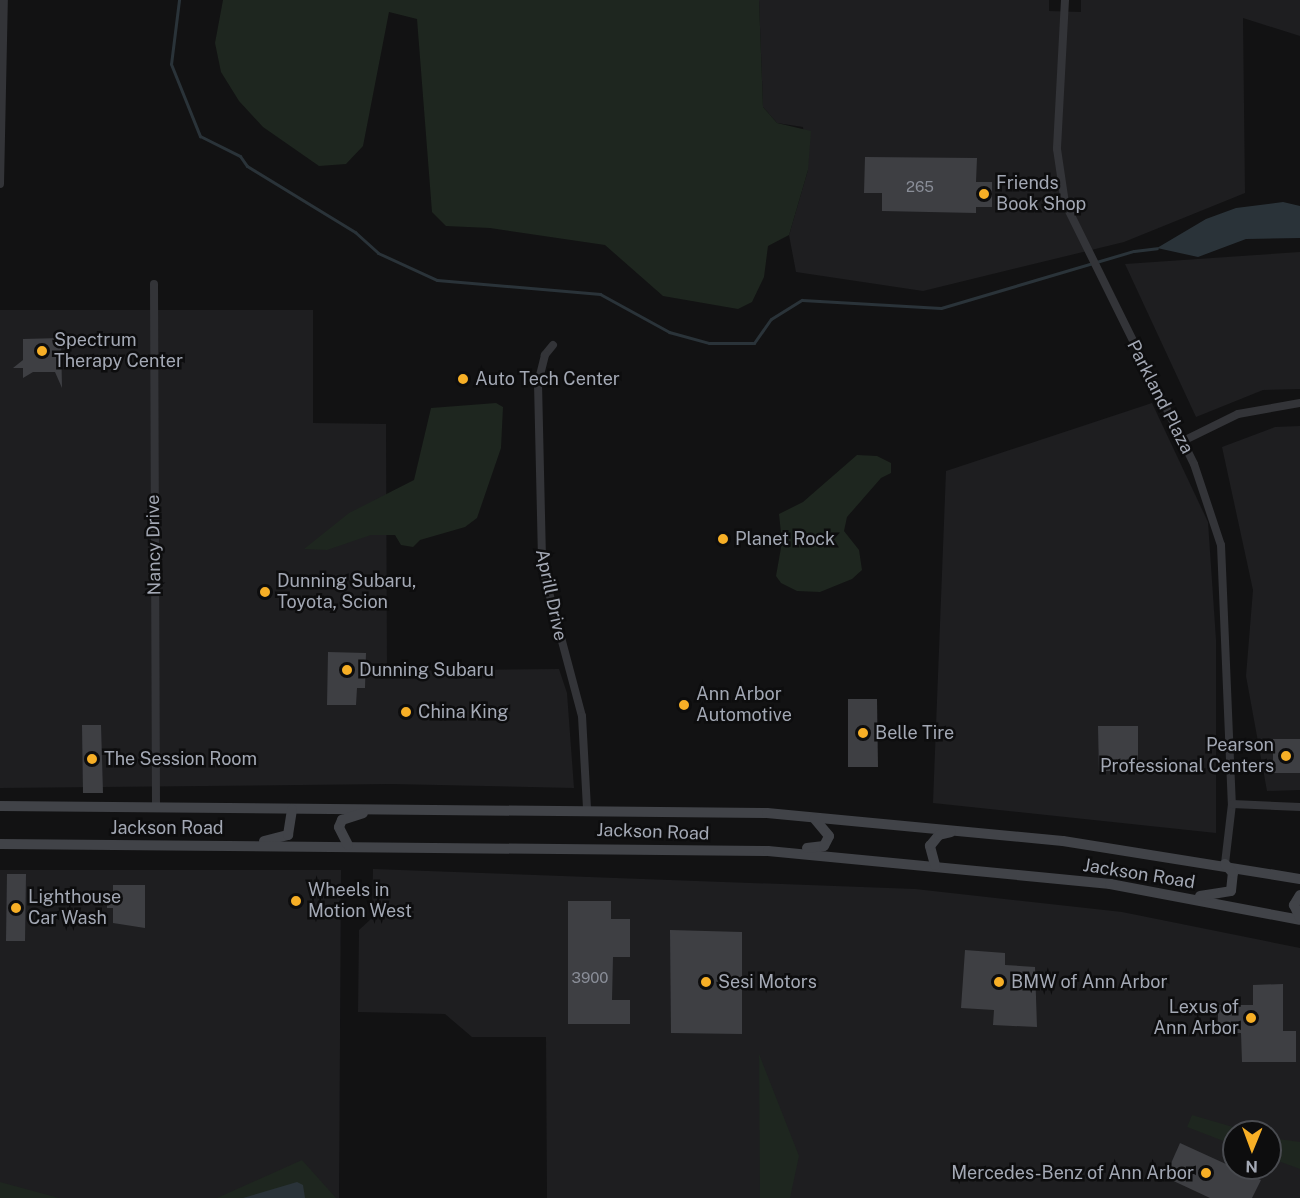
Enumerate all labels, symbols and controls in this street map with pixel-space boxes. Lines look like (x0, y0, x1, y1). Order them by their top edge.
place label: Friends Book Shop (996, 173, 1086, 216)
house number: 265 (906, 178, 934, 196)
marker: Friends Book Shop (977, 187, 991, 201)
place label: Spectrum Therapy Center (54, 330, 183, 372)
street label: Parkland Plaza (1122, 337, 1198, 457)
marker: Spectrum Therapy Center (35, 344, 49, 358)
place label: Auto Tech Center (475, 368, 620, 390)
marker: Auto Tech Center (456, 372, 470, 386)
street label: Nancy Drive (142, 495, 166, 595)
place label: Planet Rock (735, 528, 835, 550)
marker: Planet Rock (716, 532, 730, 546)
street label: Aprill Drive (531, 547, 571, 643)
place label: Dunning Subaru, Toyota, Scion (277, 571, 416, 614)
marker: Dunning Subaru, Toyota, Scion (258, 585, 272, 599)
place label: Dunning Subaru (359, 659, 494, 681)
marker: Dunning Subaru (340, 663, 354, 677)
place label: Ann Arbor Automotive (696, 684, 792, 726)
marker: Ann Arbor Automotive (677, 698, 691, 712)
place label: China King (418, 701, 508, 723)
marker: China King (399, 705, 413, 719)
place label: Belle Tire (875, 722, 954, 744)
marker: Belle Tire (856, 726, 870, 740)
place label: Pearson Professional Centers (1100, 735, 1274, 777)
place label: The Session Room (104, 748, 257, 770)
marker: Pearson Professional Centers (1279, 749, 1293, 763)
marker: The Session Room (85, 752, 99, 766)
street label: Jackson Road (110, 817, 224, 839)
street label: Jackson Road (596, 819, 710, 845)
street label: Jackson Road (1081, 854, 1197, 894)
place label: Wheels in Motion West (308, 880, 412, 922)
place label: Lighthouse Car Wash (28, 887, 121, 930)
marker: Wheels in Motion West (289, 894, 303, 908)
marker: Lighthouse Car Wash (9, 901, 23, 915)
house number: 3900 (572, 969, 608, 987)
place label: Sesi Motors (718, 971, 817, 993)
place label: BMW of Ann Arbor (1011, 971, 1168, 993)
marker: Sesi Motors (699, 975, 713, 989)
marker: BMW of Ann Arbor (992, 975, 1006, 989)
place label: Lexus of Ann Arbor (1153, 997, 1239, 1040)
marker: Lexus of Ann Arbor (1244, 1011, 1258, 1025)
north arrow (1222, 1120, 1282, 1180)
text: N (1245, 1157, 1258, 1176)
place label: Mercedes-Benz of Ann Arbor (951, 1162, 1194, 1184)
marker: Mercedes-Benz of Ann Arbor (1199, 1166, 1213, 1180)

